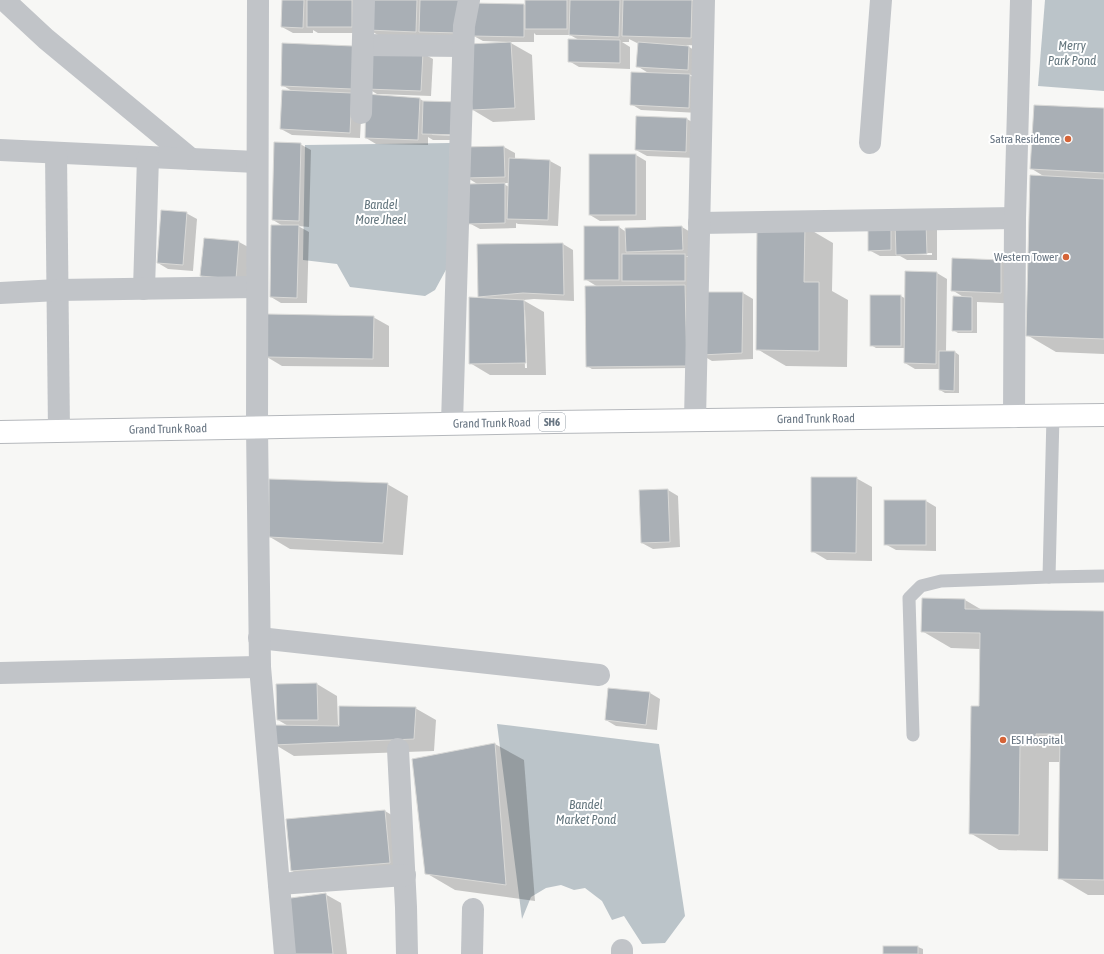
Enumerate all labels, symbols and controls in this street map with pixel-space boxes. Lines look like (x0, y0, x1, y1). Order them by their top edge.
water label: Merry Park Pond (1048, 38, 1096, 68)
place label: Satra Residence (990, 132, 1060, 146)
marker: Satra Residence (1063, 134, 1073, 144)
water label: Bandel More Jheel (355, 197, 407, 227)
place label: Western Tower (994, 250, 1058, 264)
marker: Western Tower (1061, 252, 1071, 262)
street label: Grand Trunk Road (777, 411, 855, 426)
road number: SH6 (539, 413, 565, 431)
street label: Grand Trunk Road (453, 415, 531, 431)
street label: Grand Trunk Road (129, 421, 207, 437)
place label: ESI Hospital (1011, 733, 1064, 747)
marker: ESI Hospital (998, 735, 1008, 745)
water label: Bandel Market Pond (556, 797, 616, 827)

